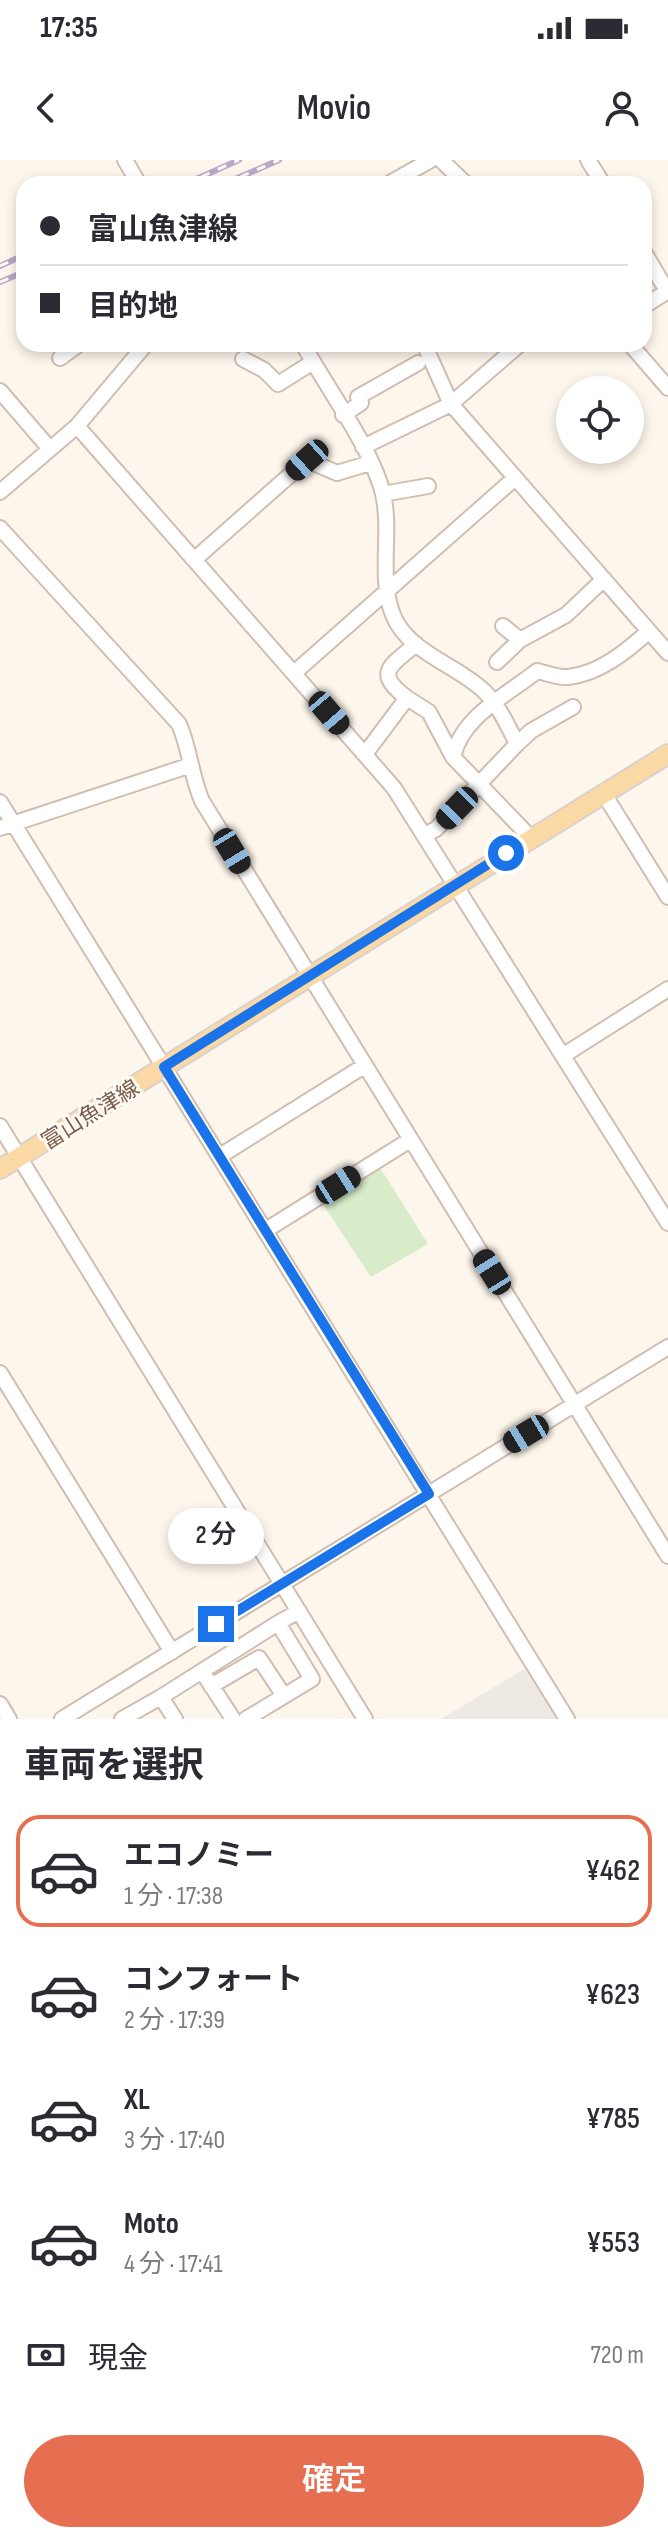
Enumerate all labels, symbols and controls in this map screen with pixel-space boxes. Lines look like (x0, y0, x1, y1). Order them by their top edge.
text: 17:35 (40, 10, 98, 46)
icon: back (24, 86, 68, 130)
icon: person (600, 86, 644, 130)
text: Movio (297, 87, 371, 130)
text: 富山魚津線 (88, 212, 238, 248)
text: 目的地 (88, 289, 178, 325)
map controls (556, 376, 644, 464)
button: locate (556, 376, 644, 464)
car (281, 435, 333, 485)
car (304, 687, 354, 739)
car (432, 782, 482, 834)
car (209, 824, 255, 878)
route start (488, 835, 524, 871)
street label: 富山魚津線 (37, 1075, 145, 1156)
car (311, 1162, 365, 1208)
car (469, 1245, 515, 1299)
car (499, 1411, 553, 1457)
callout: 2 分 (168, 1508, 264, 1564)
text: 2 分 (195, 1520, 237, 1551)
route end (198, 1606, 234, 1642)
text: 車両を選択 (24, 1745, 204, 1788)
icon: car (28, 1835, 100, 1907)
text: エコノミー (124, 1838, 274, 1874)
text: ¥462 (585, 1853, 640, 1889)
text: 1 分 · 17:38 (124, 1881, 223, 1912)
icon: car (28, 1959, 100, 2031)
text: コンフォート (124, 1962, 303, 1998)
text: ¥623 (585, 1977, 640, 2013)
text: 2 分 · 17:39 (124, 2005, 225, 2036)
text: XL (124, 2082, 150, 2118)
icon: car (28, 2083, 100, 2155)
text: ¥785 (586, 2101, 640, 2137)
text: 3 分 · 17:40 (124, 2125, 225, 2156)
text: Moto (124, 2206, 179, 2242)
icon: car (28, 2207, 100, 2279)
text: ¥553 (586, 2225, 640, 2261)
text: 4 分 · 17:41 (124, 2249, 223, 2280)
icon: cash (24, 2333, 68, 2377)
text: 720 m (590, 2340, 644, 2371)
text: 現金 (88, 2341, 148, 2377)
button: 確定 (24, 2435, 644, 2527)

